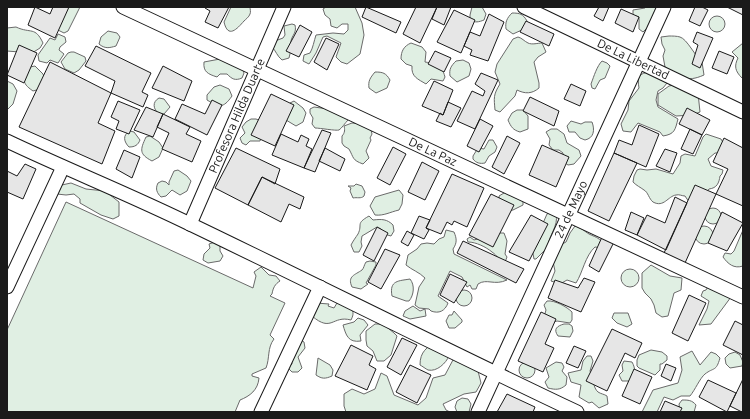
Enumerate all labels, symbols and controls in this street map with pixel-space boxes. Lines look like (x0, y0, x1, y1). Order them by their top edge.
street label: De La Libertad (595, 36, 671, 82)
street label: Profesora Hilda Duarte (206, 56, 267, 175)
street label: De La Paz (407, 135, 460, 168)
street label: 24 de Mayo (552, 178, 589, 240)

